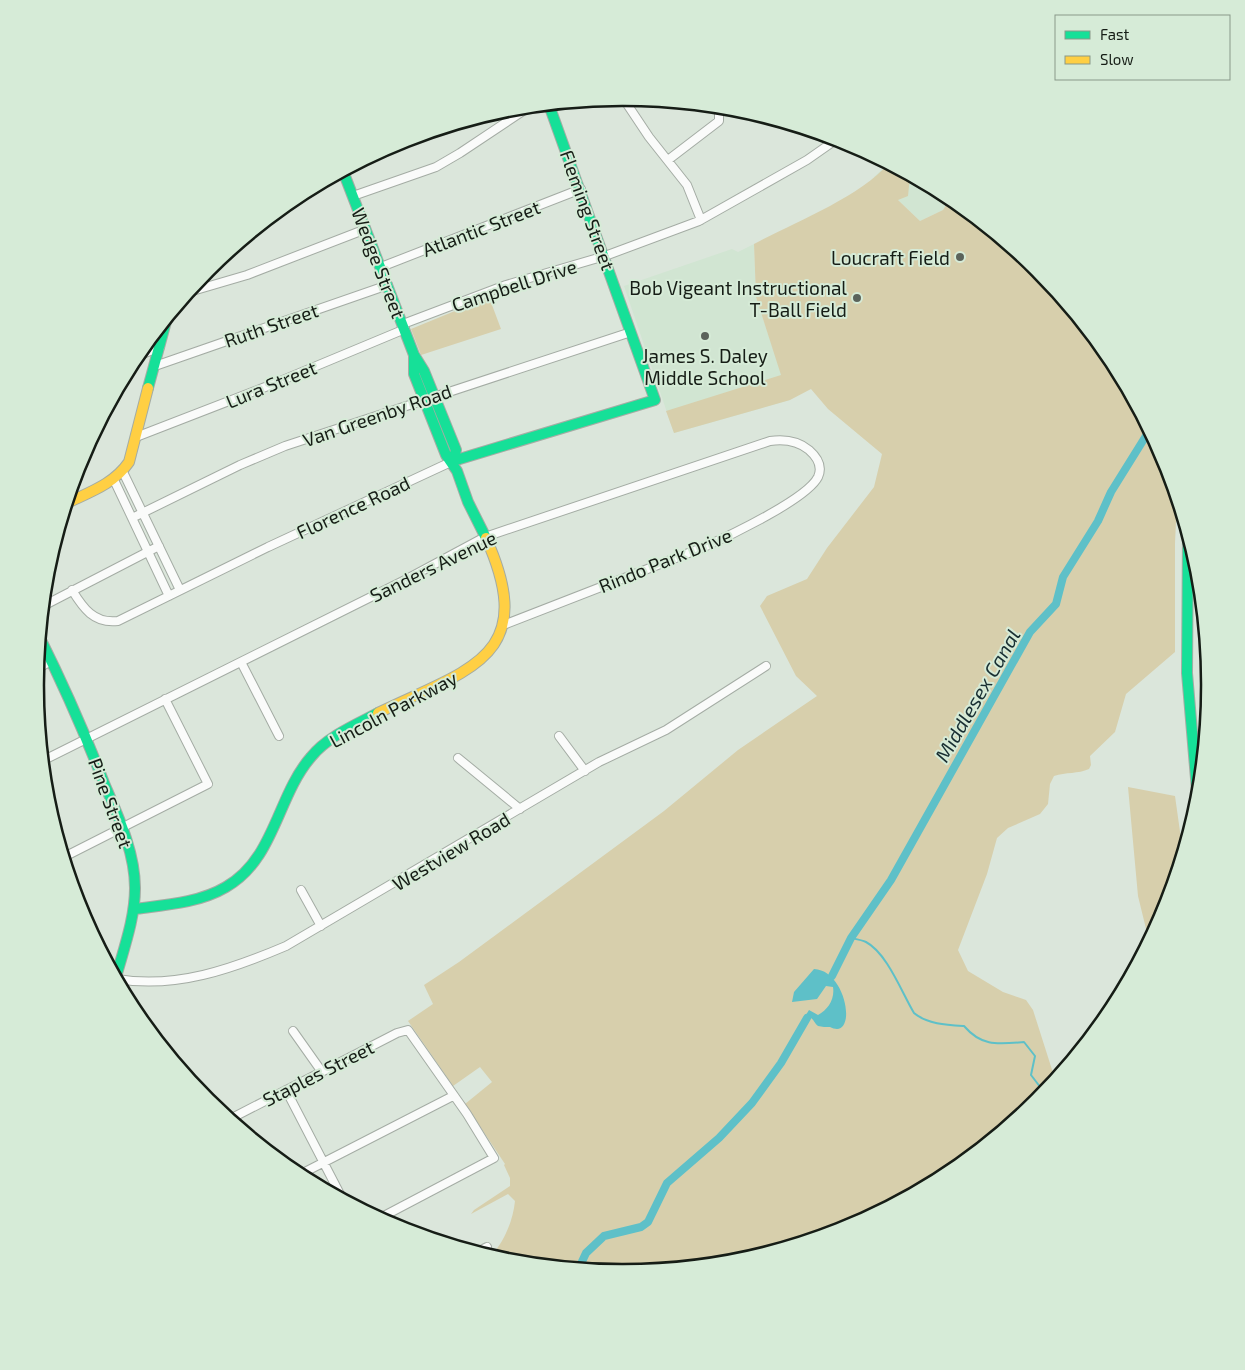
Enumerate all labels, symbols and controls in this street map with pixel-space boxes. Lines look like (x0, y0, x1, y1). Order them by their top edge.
legend (1055, 15, 1230, 80)
text: Fast (1100, 25, 1130, 43)
text: Slow (1100, 50, 1134, 68)
street label: Fleming Street (556, 147, 620, 273)
street label: Atlantic Street (419, 195, 543, 261)
street label: Wedge Street (347, 204, 411, 322)
place label: Loucraft Field (831, 246, 950, 269)
marker: Loucraft Field (954, 251, 966, 263)
street label: Campbell Drive (449, 254, 579, 316)
place label: Bob Vigeant Instructional T-Ball Field (629, 276, 847, 321)
marker: Bob Vigeant Instructional T-Ball Field (851, 292, 863, 304)
street label: Ruth Street (221, 298, 321, 352)
marker: James S. Daley Middle School (699, 330, 711, 342)
place label: James S. Daley Middle School (642, 344, 768, 389)
street label: Lura Street (222, 355, 320, 413)
street label: Van Greenby Road (300, 379, 454, 451)
street label: Florence Road (293, 471, 413, 543)
street label: Rindo Park Drive (595, 523, 735, 597)
street label: Sanders Avenue (366, 525, 500, 607)
water label: Middlesex Canal (929, 624, 1025, 766)
street label: Lincoln Parkway (325, 666, 461, 752)
street label: Pine Street (84, 755, 138, 851)
street label: Westview Road (388, 807, 514, 895)
street label: Staples Street (259, 1035, 377, 1111)

